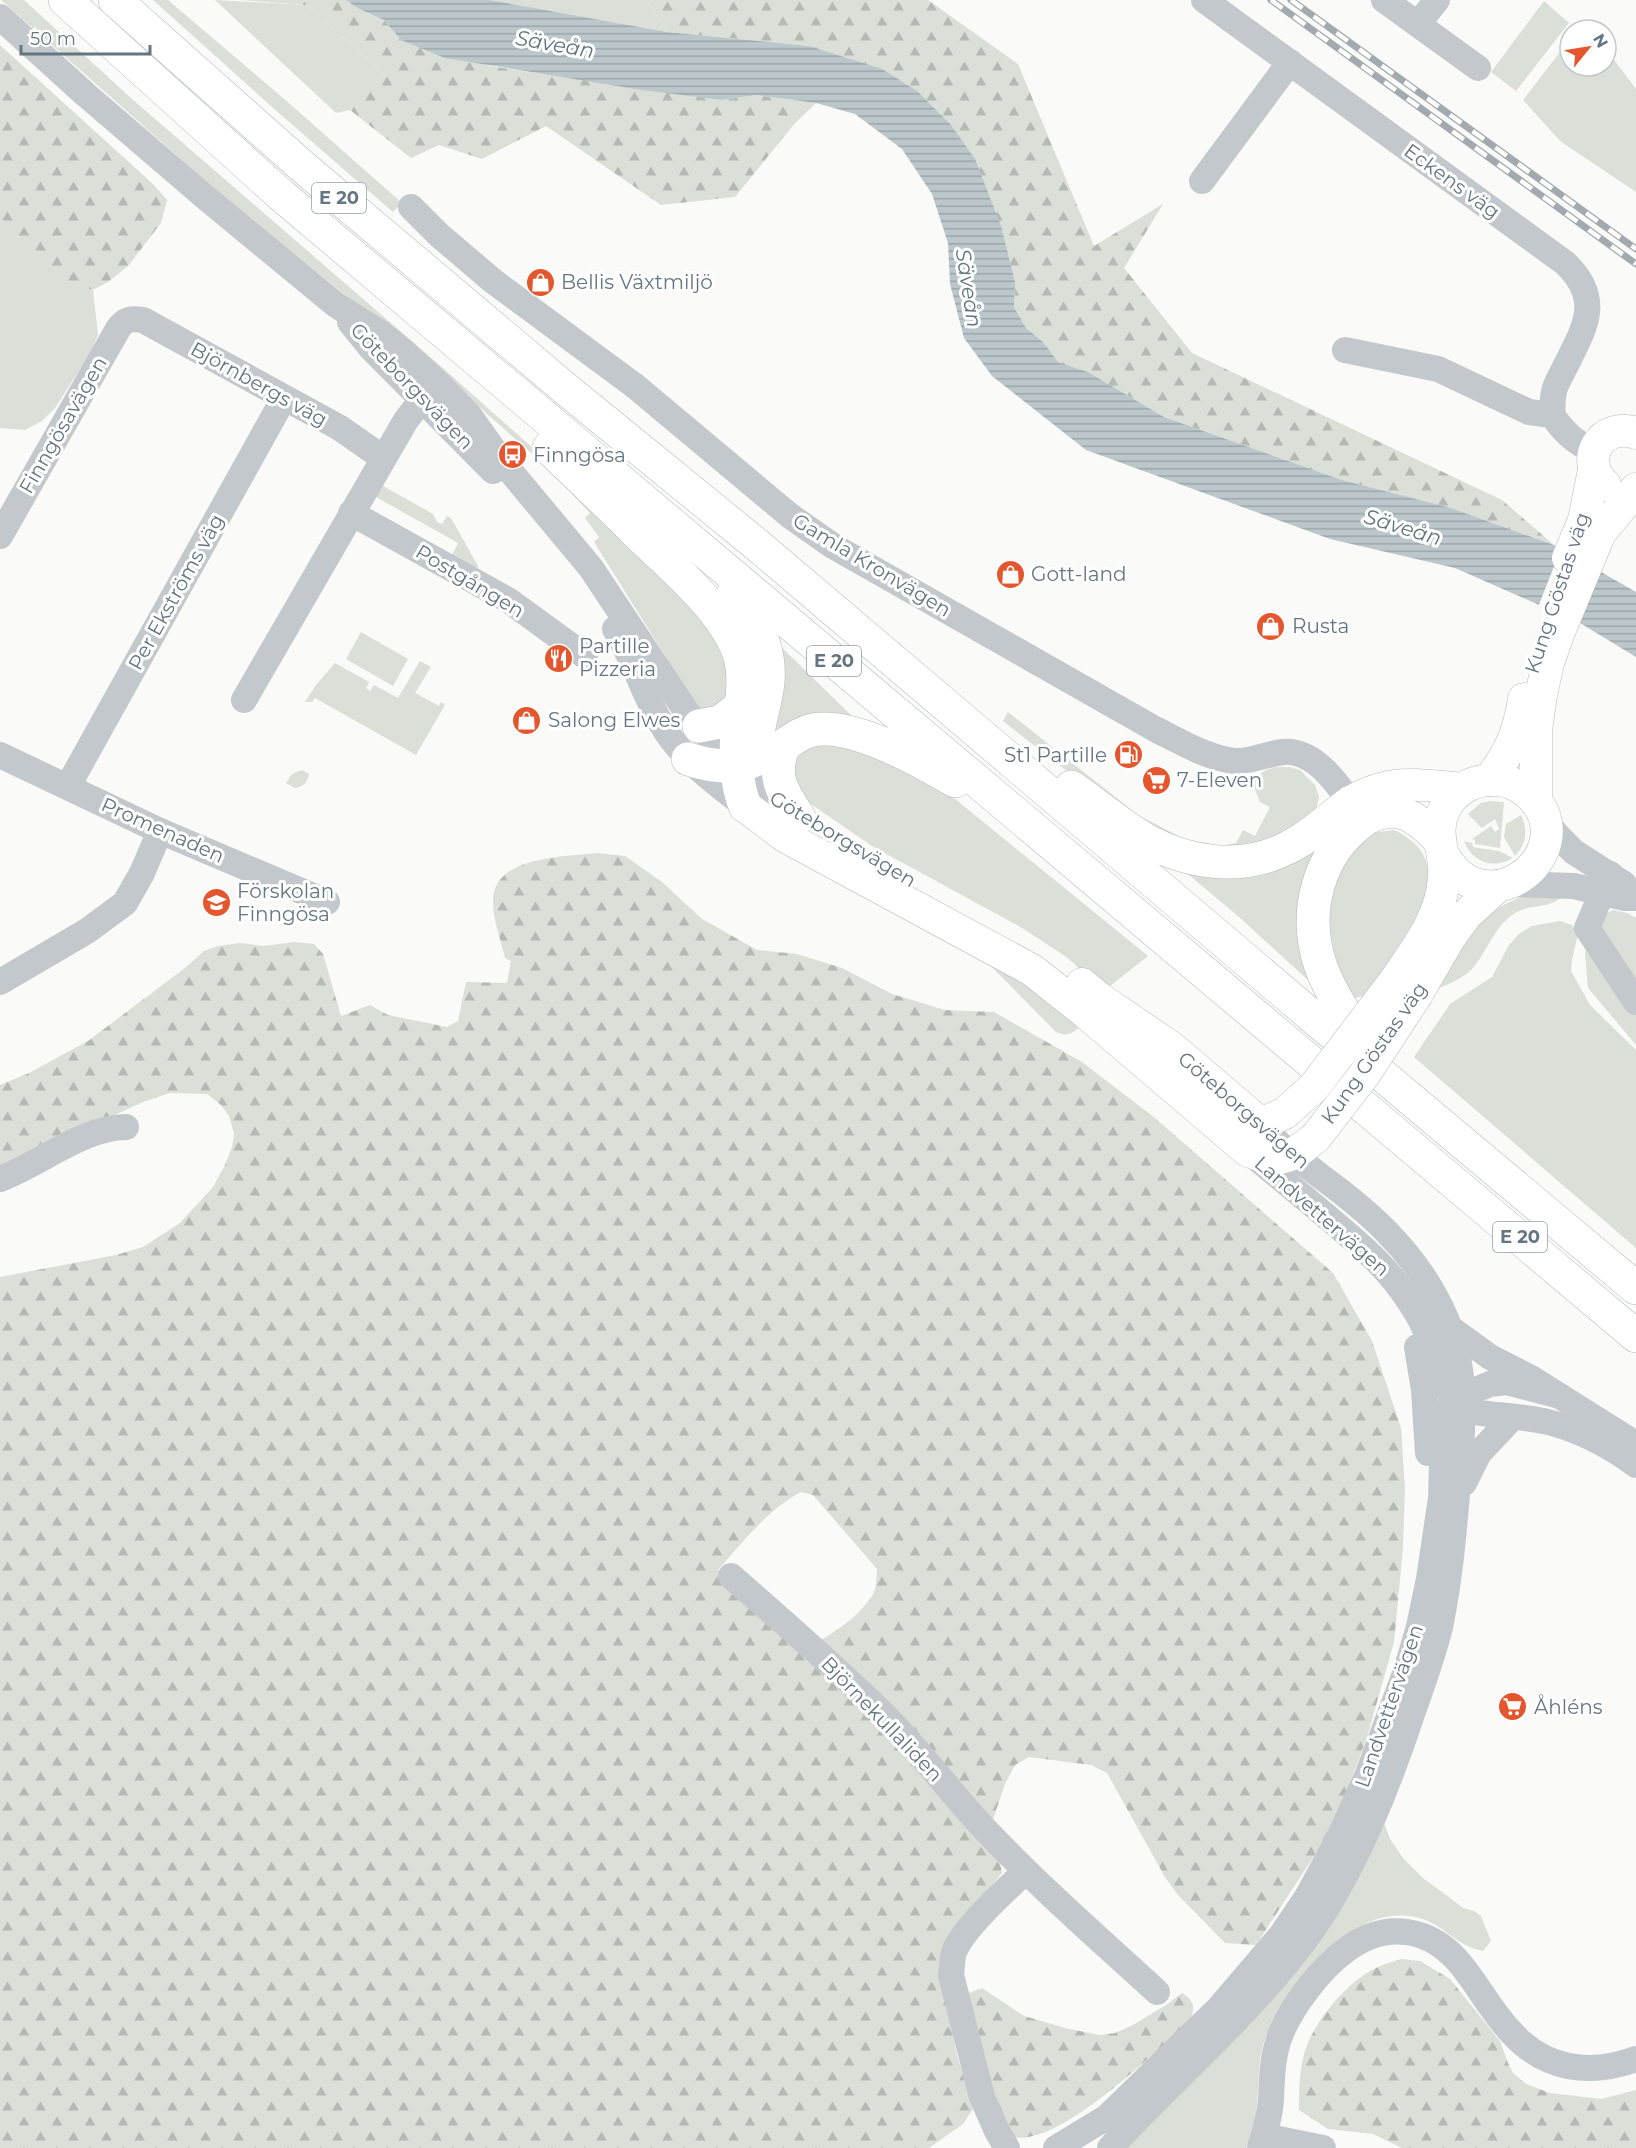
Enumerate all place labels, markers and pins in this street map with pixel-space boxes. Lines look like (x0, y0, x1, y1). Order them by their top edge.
shop icon: Bellis Växtmiljö (524, 266, 556, 298)
place label: Bellis Växtmiljö (561, 270, 713, 294)
bus stop icon: Finngösa (496, 439, 528, 471)
place label: Finngösa (533, 443, 626, 467)
shop icon: Gott-land (994, 558, 1026, 590)
place label: Gott-land (1031, 562, 1127, 586)
shop icon: Rusta (1255, 610, 1287, 642)
place label: Rusta (1292, 614, 1349, 638)
place label: Partille Pizzeria (579, 634, 656, 681)
restaurant icon: Partille Pizzeria (542, 642, 574, 674)
shop icon: Salong Elwes (511, 704, 543, 736)
place label: Salong Elwes (548, 708, 681, 732)
fuel station icon: St1 Partille (1112, 739, 1144, 771)
place label: St1 Partille (1004, 743, 1107, 767)
supermarket icon: 7-Eleven (1140, 764, 1172, 796)
place label: 7-Eleven (1177, 768, 1262, 792)
place label: Förskolan Finngösa (237, 879, 334, 926)
school or university icon: Förskolan Finngösa (200, 886, 232, 918)
supermarket icon: Åhléns (1497, 1691, 1529, 1723)
place label: Åhléns (1534, 1694, 1603, 1719)

